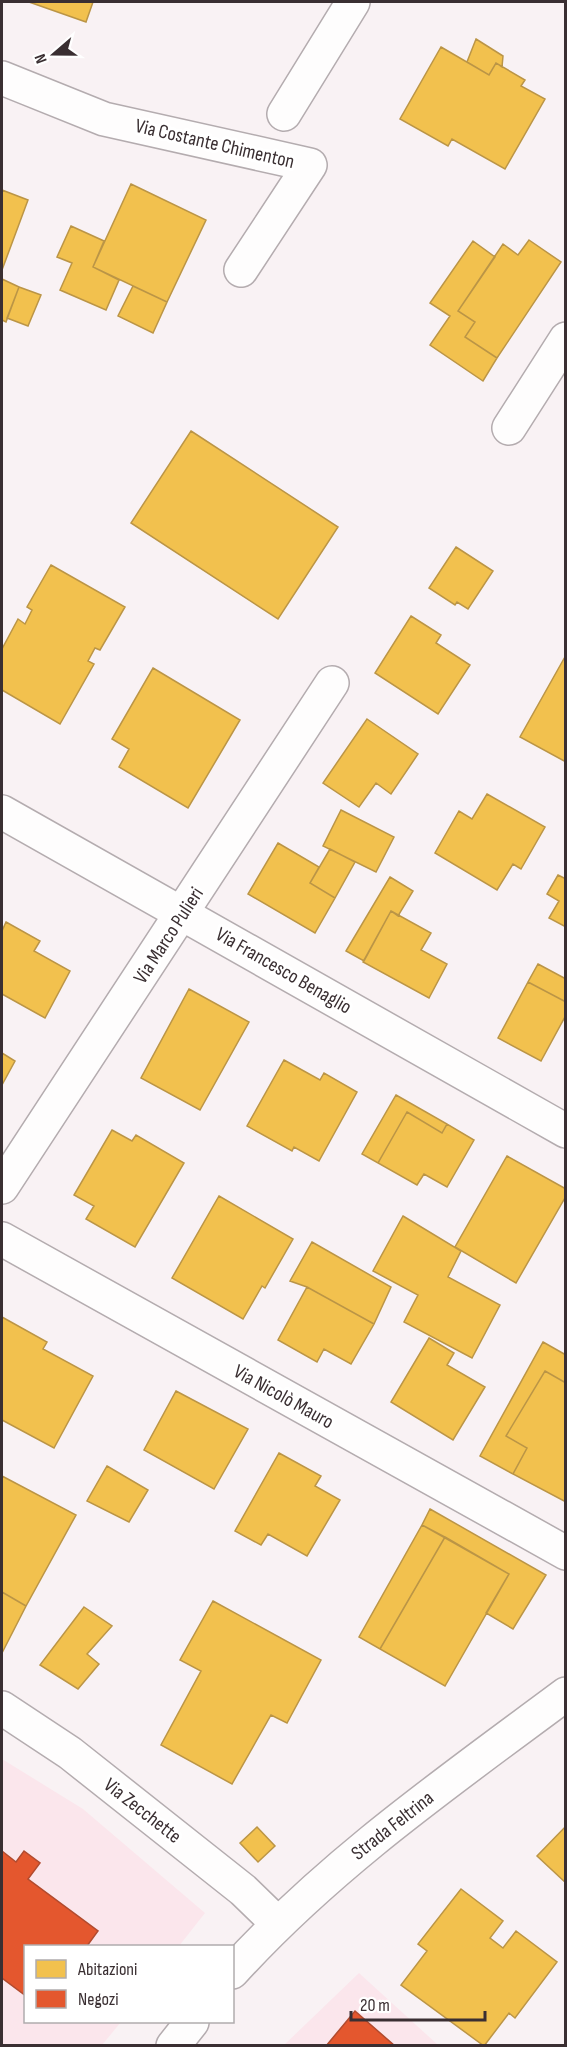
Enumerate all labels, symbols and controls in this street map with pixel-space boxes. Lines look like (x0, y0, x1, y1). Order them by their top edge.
north arrow (24, 24, 84, 84)
text: N (31, 51, 52, 66)
street label: Via Costante Chimenton (133, 114, 297, 174)
street label: Via Marco Pulieri (129, 883, 209, 988)
street label: Via Francesco Benaglio (211, 922, 356, 1019)
street label: Via Nicolò Mauro (229, 1360, 338, 1434)
street label: Via Zecchette (99, 1773, 186, 1849)
street label: Strada Feltrina (347, 1786, 439, 1865)
legend (24, 1945, 234, 2023)
text: Abitazioni (77, 1959, 137, 1980)
scale bar (351, 1984, 484, 2022)
text: Negozi (78, 1989, 119, 2010)
text: 20 m (360, 1995, 390, 2016)

